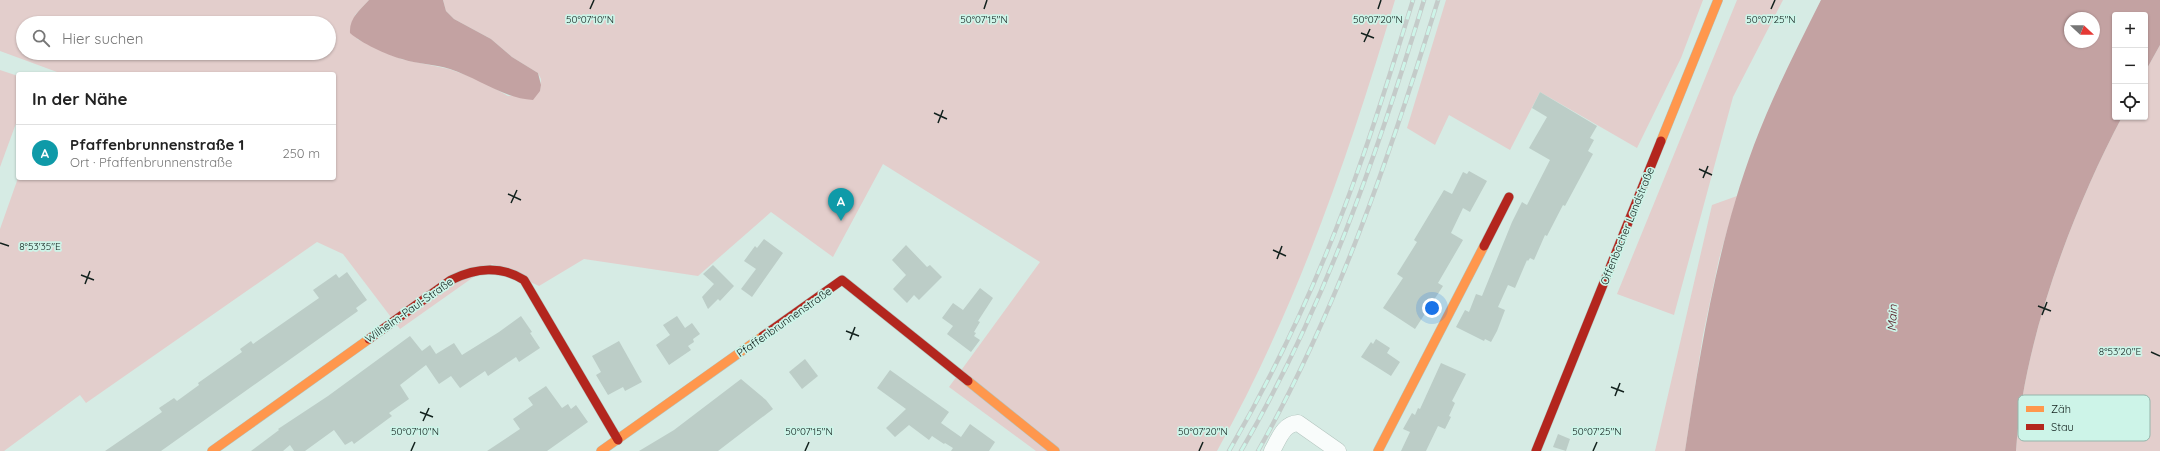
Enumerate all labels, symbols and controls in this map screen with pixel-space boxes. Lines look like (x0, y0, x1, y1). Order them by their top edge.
north arrow (2064, 12, 2100, 48)
map controls (2112, 12, 2148, 120)
button: + (2112, 12, 2148, 48)
text: 50°07'10"N (566, 13, 614, 26)
text: 50°07'15"N (960, 13, 1008, 26)
text: 50°07'20"N (1353, 13, 1403, 26)
text: 50°07'25"N (1746, 13, 1796, 26)
search box (16, 16, 336, 60)
icon: search (30, 27, 52, 49)
text: Hier suchen (62, 29, 143, 48)
button: − (2112, 48, 2148, 84)
button: locate (2112, 84, 2148, 120)
text: In der Nähe (32, 88, 128, 109)
text: Pfaffenbrunnenstraße 1 (70, 135, 244, 154)
text: A (41, 145, 49, 161)
text: 250 m (283, 145, 320, 161)
text: Ort · Pfaffenbrunnenstraße (70, 154, 232, 170)
street label: Offenbacher Landstraße (1597, 165, 1657, 287)
pin: A (828, 188, 854, 221)
text: 8°53'35"E (19, 240, 61, 253)
street label: Wilhelm-Paul-Straße (362, 274, 456, 346)
street label: Pfaffenbrunnenstraße (734, 284, 834, 360)
your location (1422, 298, 1442, 318)
water label: Main (1884, 303, 1900, 332)
text: 8°53'20"E (2099, 345, 2141, 358)
legend (2018, 395, 2150, 441)
text: Zäh (2051, 402, 2071, 416)
text: Stau (2051, 420, 2074, 434)
text: 50°07'10"N (391, 425, 439, 438)
text: 50°07'15"N (785, 425, 833, 438)
text: 50°07'20"N (1178, 425, 1228, 438)
text: 50°07'25"N (1572, 425, 1622, 438)

